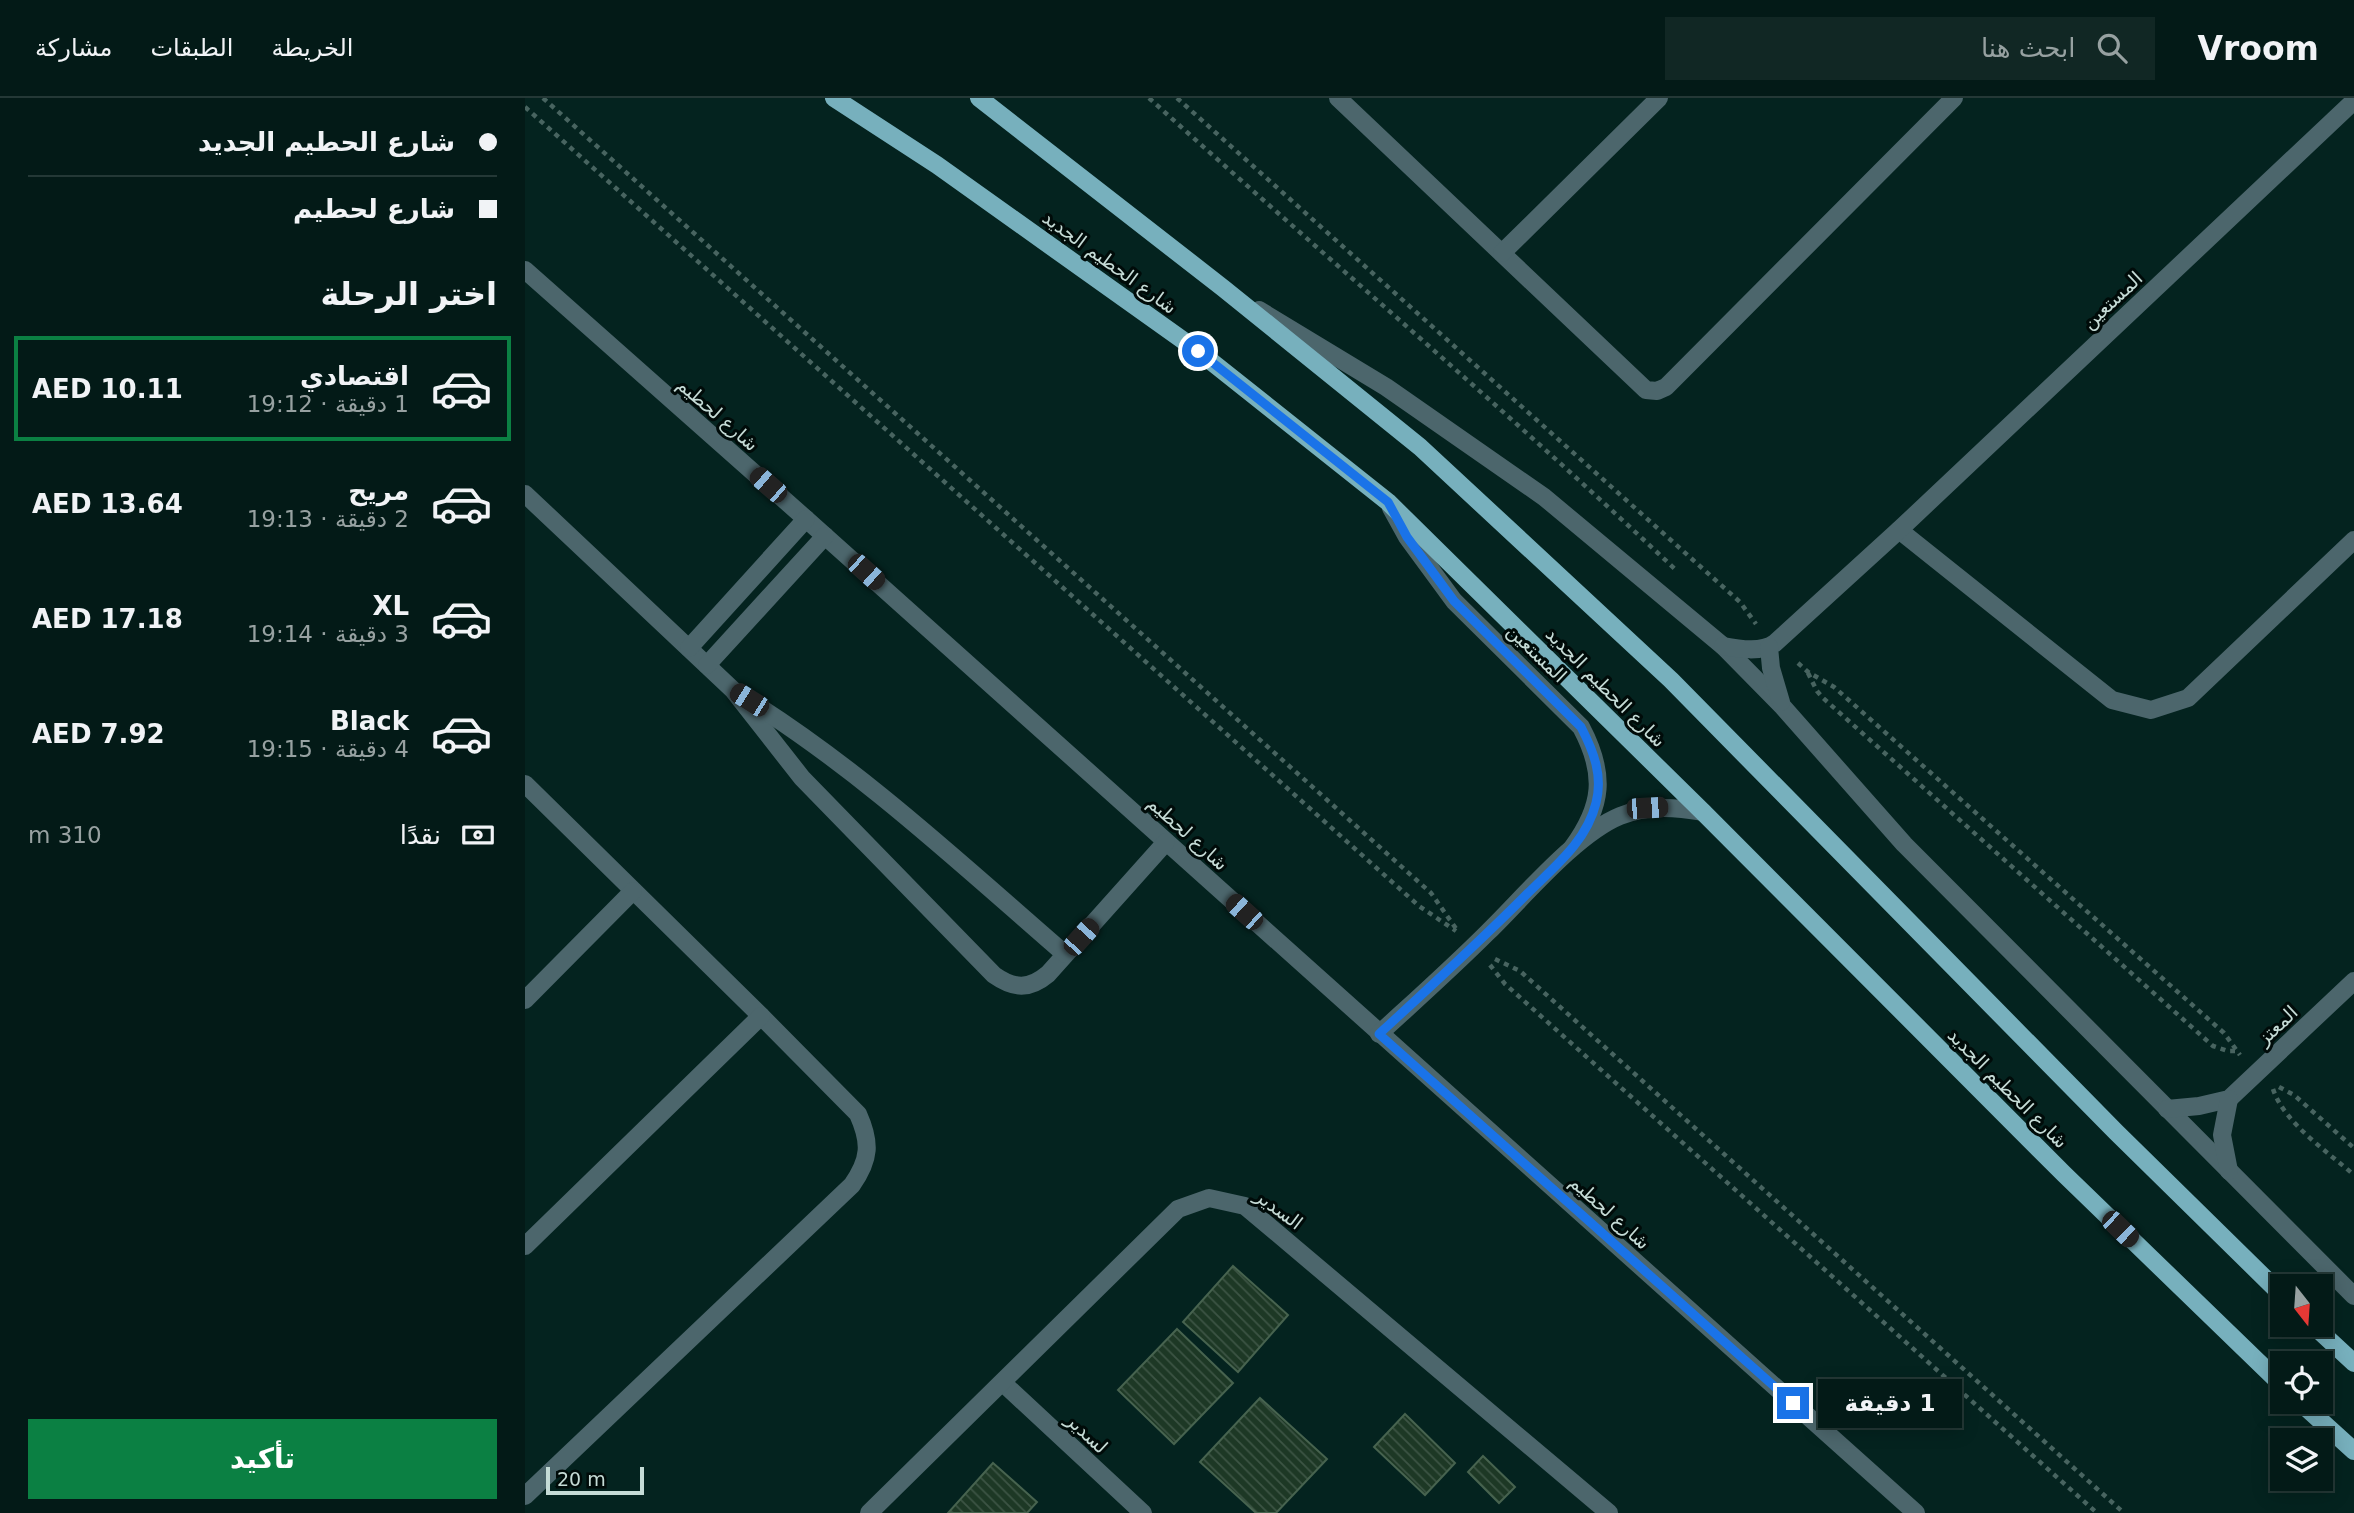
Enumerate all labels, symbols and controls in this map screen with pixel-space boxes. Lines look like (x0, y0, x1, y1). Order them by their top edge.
search box (1665, 17, 2155, 80)
icon: search (2093, 29, 2131, 67)
text: Vroom (2197, 29, 2319, 68)
text: ابحث هنا (1981, 33, 2075, 63)
text: مشاركة (35, 34, 112, 62)
text: الطبقات (150, 34, 233, 62)
text: الخريطة (271, 34, 353, 62)
text: شارع الحطيم الجديد (198, 127, 455, 157)
text: شارع لحطيم (293, 194, 455, 224)
street label: شارع الحطيم الجديد (1038, 206, 1181, 319)
street label: المستعين (2077, 267, 2147, 334)
text: اختر الرحلة (320, 275, 497, 313)
route start (1182, 335, 1214, 367)
icon: car (430, 357, 493, 420)
text: اقتصادي (300, 361, 409, 391)
street label: شارع لحطيم (672, 373, 763, 456)
text: AED 10.11 (32, 374, 183, 404)
text: 1 دقيقة · 19:12 (247, 391, 409, 417)
car (746, 463, 791, 507)
icon: car (430, 472, 493, 535)
text: مريح (348, 476, 409, 506)
text: AED 13.64 (32, 489, 183, 519)
text: 2 دقيقة · 19:13 (247, 506, 409, 532)
car (844, 550, 889, 594)
icon: car (430, 587, 493, 650)
text: XL (372, 591, 409, 621)
text: AED 17.18 (32, 604, 183, 634)
street label: المستعين (1502, 619, 1571, 687)
text: 3 دقيقة · 19:14 (247, 621, 409, 647)
street label: شارع الحطيم الجديد (1541, 623, 1670, 752)
car (726, 680, 773, 720)
icon: car (430, 702, 493, 765)
text: Black (330, 706, 409, 736)
text: AED 7.92 (32, 719, 165, 749)
text: 4 دقيقة · 19:15 (247, 736, 409, 762)
street label: شارع لحطيم (1143, 791, 1233, 875)
car (1626, 796, 1669, 820)
icon: cash (459, 816, 497, 854)
text: نقدًا (400, 820, 441, 850)
text: 310 m (28, 822, 102, 848)
car (1222, 890, 1267, 934)
car (1060, 914, 1103, 960)
street label: المعتز (2251, 1001, 2303, 1051)
street label: شارع الحطيم الجديد (1943, 1024, 2072, 1153)
street label: شارع لحطيم (1565, 1170, 1655, 1254)
street label: السدير (1250, 1183, 1307, 1235)
car (2098, 1207, 2143, 1251)
north arrow (2270, 1274, 2333, 1337)
map controls (2270, 1274, 2333, 1491)
button: locate (2270, 1351, 2333, 1414)
callout: 1 دقيقة (1817, 1378, 1961, 1428)
route end (1777, 1387, 1809, 1419)
text: 1 دقيقة (1845, 1390, 1935, 1416)
street label: لسدير (1060, 1408, 1112, 1458)
button: تأكيد (28, 1419, 497, 1499)
button: layers (2270, 1428, 2333, 1491)
scale bar (546, 1464, 644, 1496)
text: 20 m (557, 1468, 606, 1490)

